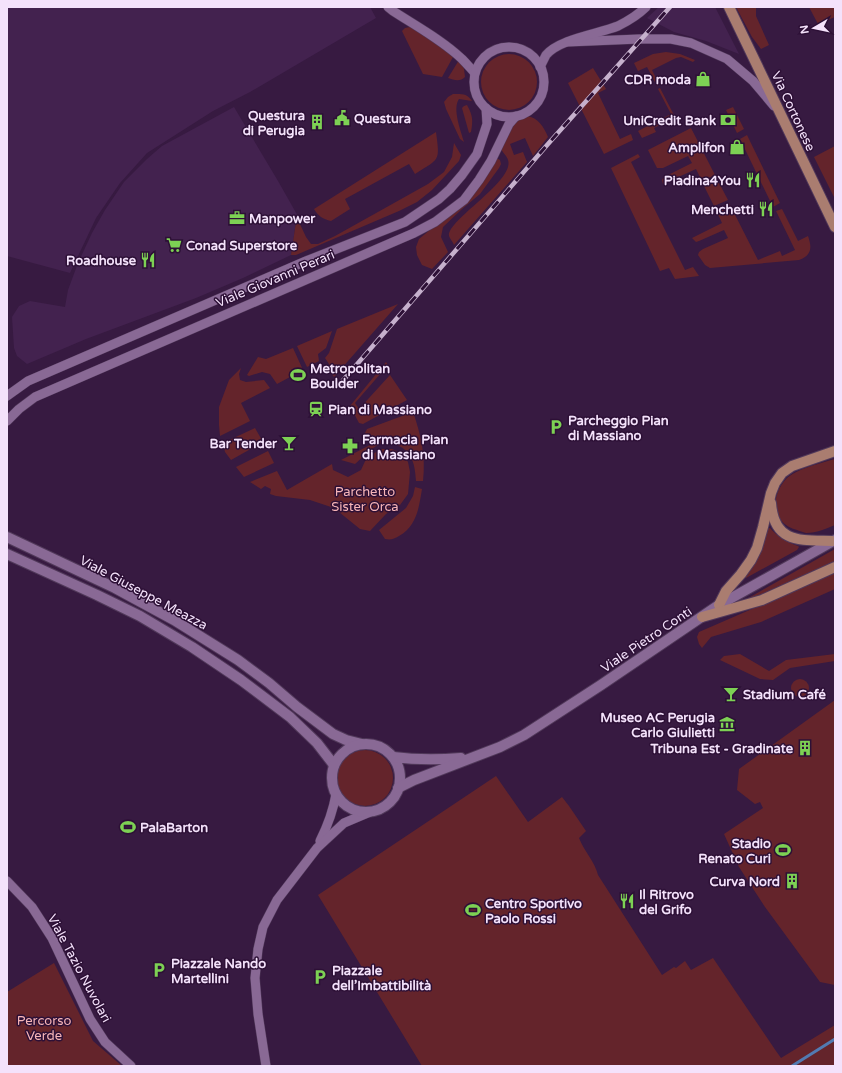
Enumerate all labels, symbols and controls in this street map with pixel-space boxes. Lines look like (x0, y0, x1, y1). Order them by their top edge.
north arrow (794, 8, 834, 48)
text: N (798, 24, 812, 35)
street label: Via Cortonese (768, 69, 819, 154)
shop icon: CDR moda (694, 70, 712, 88)
place label: CDR moda (624, 72, 691, 88)
place label: Questura di Perugia (243, 108, 305, 139)
public building icon: Questura (333, 109, 351, 127)
place label: Questura (354, 111, 411, 127)
bank icon: UniCredit Bank (719, 111, 737, 129)
building icon: Questura di Perugia (308, 113, 326, 131)
place label: UniCredit Bank (623, 113, 716, 129)
shop icon: Amplifon (728, 138, 746, 156)
place label: Amplifon (668, 140, 725, 156)
restaurant icon: Piadina4You (744, 171, 762, 189)
place label: Piadina4You (664, 173, 741, 189)
restaurant icon: Menchetti (757, 200, 775, 218)
place label: Menchetti (691, 202, 754, 218)
office icon: Manpower (228, 209, 246, 227)
place label: Manpower (249, 211, 316, 227)
supermarket icon: Conad Superstore (165, 236, 183, 254)
place label: Conad Superstore (186, 238, 298, 254)
street label: Viale Giovanni Perari (214, 247, 337, 311)
restaurant icon: Roadhouse (139, 251, 157, 269)
place label: Roadhouse (66, 253, 137, 269)
place label: Metropolitan Boulder (310, 361, 390, 392)
sports icon: Metropolitan Boulder (289, 366, 307, 384)
station icon: Pian di Massiano (307, 400, 325, 418)
place label: Pian di Massiano (328, 402, 432, 418)
place label: Parcheggio Pian di Massiano (568, 413, 669, 444)
parking icon: Parcheggio Pian di Massiano (547, 418, 565, 436)
place label: Farmacia Pian di Massiano (362, 432, 448, 463)
bar icon: Bar Tender (280, 434, 298, 452)
place label: Bar Tender (209, 436, 278, 452)
pharmacy icon: Farmacia Pian di Massiano (341, 437, 359, 455)
park label: Parchetto Sister Orca (331, 484, 399, 515)
street label: Viale Giuseppe Meazza (77, 552, 210, 633)
street label: Viale Pietro Conti (598, 603, 695, 676)
bar icon: Stadium Café (722, 685, 740, 703)
place label: Stadium Café (743, 687, 826, 703)
place label: Museo AC Perugia Carlo Giulietti (600, 710, 715, 741)
museum icon: Museo AC Perugia Carlo Giulietti (718, 715, 736, 733)
building icon: Tribuna Est - Gradinate (796, 739, 814, 757)
place label: Tribuna Est - Gradinate (650, 741, 794, 757)
sports icon: PalaBarton (119, 818, 137, 836)
place label: PalaBarton (140, 820, 208, 836)
place label: Stadio Renato Curi (698, 836, 771, 867)
sports icon: Stadio Renato Curi (774, 841, 792, 859)
building icon: Curva Nord (783, 872, 801, 890)
place label: Curva Nord (710, 874, 780, 890)
place label: Il Ritrovo del Grifo (639, 887, 694, 918)
restaurant icon: Il Ritrovo del Grifo (618, 892, 636, 910)
place label: Centro Sportivo Paolo Rossi (485, 896, 582, 927)
sports icon: Centro Sportivo Paolo Rossi (464, 901, 482, 919)
street label: Viale Tazio Nuvolari (44, 912, 114, 1025)
place label: Piazzale Nando Martellini (171, 956, 266, 987)
parking icon: Piazzale Nando Martellini (150, 961, 168, 979)
place label: Piazzale dell’Imbattibilità (332, 963, 431, 994)
parking icon: Piazzale dell’Imbattibilità (311, 968, 329, 986)
park label: Percorso Verde (17, 1013, 71, 1044)

